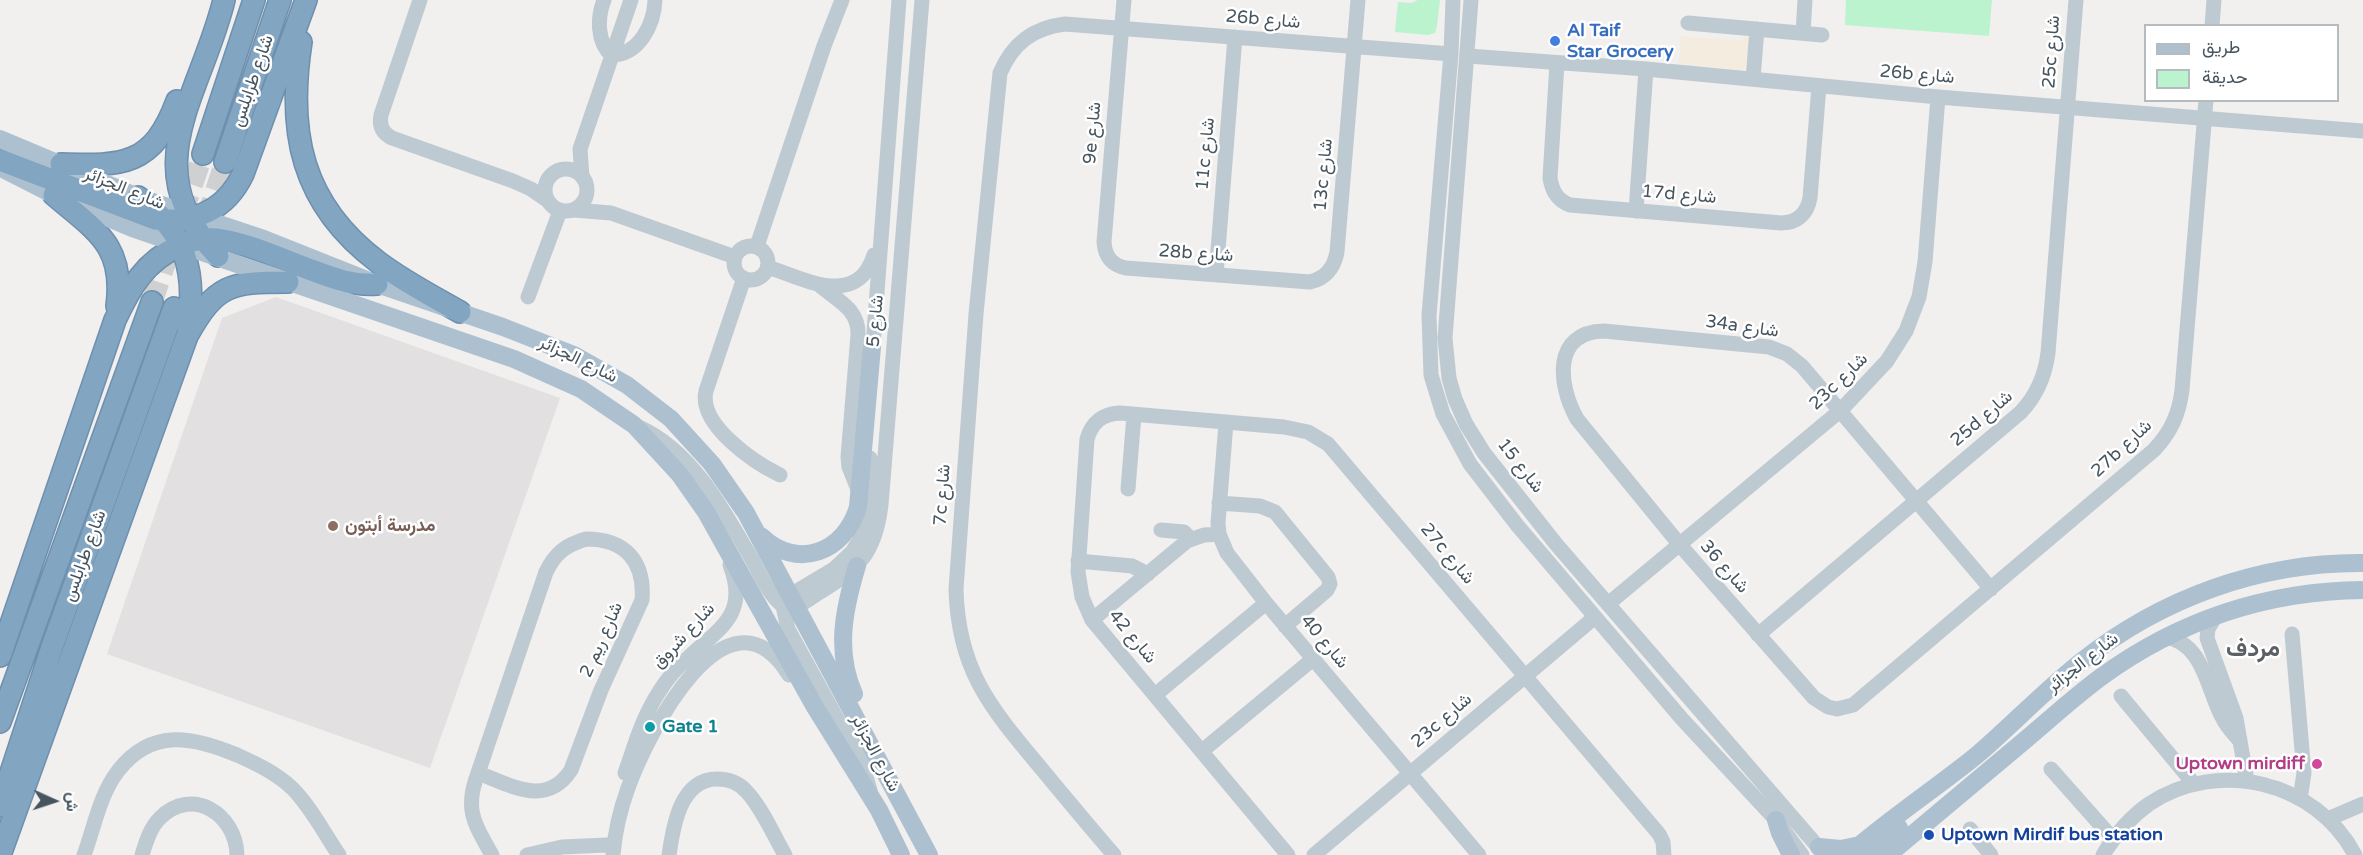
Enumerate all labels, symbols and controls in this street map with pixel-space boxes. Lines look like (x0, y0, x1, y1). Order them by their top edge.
street label: 26b شارع (1225, 6, 1301, 34)
street label: 25c شارع (2039, 15, 2065, 89)
place label: Al Taif Star Grocery (1567, 20, 1674, 63)
legend (2144, 24, 2339, 102)
street label: شارع طرابلس (227, 32, 279, 130)
marker: Al Taif Star Grocery (1548, 34, 1562, 48)
text: طريق (2202, 36, 2240, 58)
street label: 26b شارع (1879, 61, 1955, 89)
text: حديقة (2202, 66, 2248, 88)
street label: 9e شارع (1080, 101, 1106, 165)
street label: 11c شارع (1192, 117, 1220, 191)
street label: 13c شارع (1310, 138, 1338, 212)
street label: شارع الجزائر (81, 163, 167, 215)
street label: 17d شارع (1641, 181, 1717, 209)
street label: 28b شارع (1158, 241, 1234, 267)
street label: شارع 5 (863, 294, 889, 348)
street label: 34a شارع (1704, 311, 1780, 343)
street label: شارع الجزائر (535, 332, 621, 388)
street label: 23c شارع (1805, 349, 1873, 415)
street label: 25d شارع (1947, 386, 2017, 452)
street label: 27b شارع (2087, 416, 2157, 482)
street label: شارع 15 (1492, 434, 1548, 498)
street label: 7c شارع (930, 463, 956, 527)
street label: شارع طرابلس (58, 507, 112, 605)
place label: مدرسة أبتون (345, 515, 436, 537)
marker: مدرسة أبتون (326, 519, 340, 533)
street label: 27c شارع (1415, 519, 1479, 589)
street label: شارع 36 (1695, 536, 1753, 598)
street label: شارع ريم 2 (576, 599, 628, 681)
street label: شارع شروق (648, 599, 720, 673)
street label: شارع 42 (1103, 606, 1161, 668)
street label: شارع 40 (1295, 611, 1353, 673)
street label: شارع الجزائر (2043, 628, 2123, 698)
district label: مردف (2226, 636, 2280, 664)
street label: 23c شارع (1407, 689, 1477, 753)
street label: شارع الجزائر (846, 710, 904, 796)
place label: Gate 1 (662, 716, 718, 738)
marker: Gate 1 (643, 720, 657, 734)
place label: Uptown mirdiff (2176, 753, 2305, 775)
marker: Uptown mirdiff (2310, 757, 2324, 771)
north arrow (24, 771, 84, 831)
text: ش (61, 792, 82, 812)
place label: Uptown Mirdif bus station (1941, 824, 2163, 846)
marker: Uptown Mirdif bus station (1922, 828, 1936, 842)

